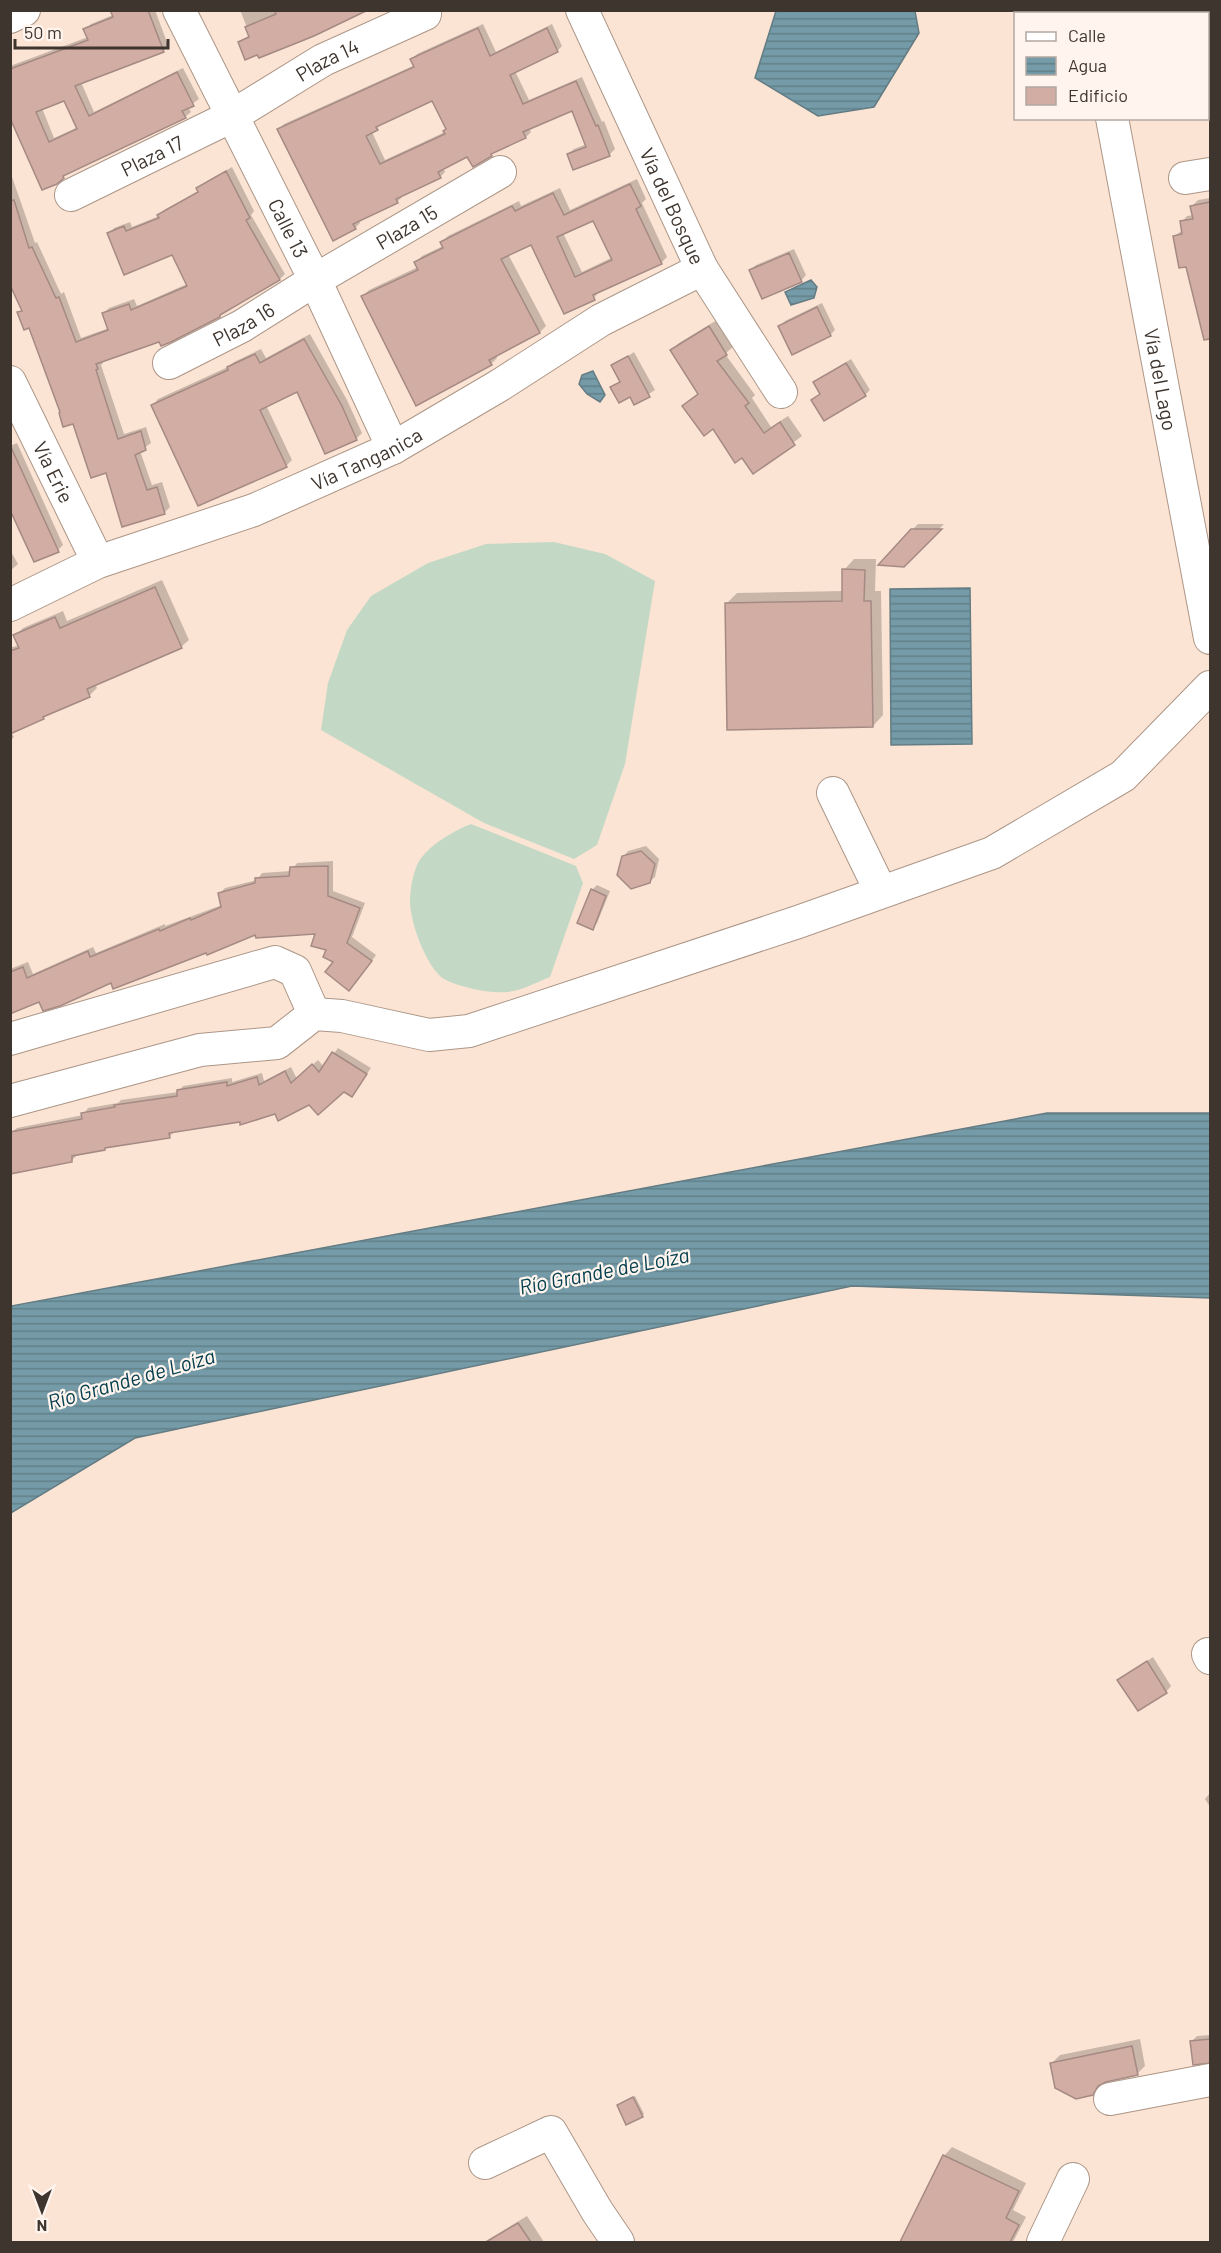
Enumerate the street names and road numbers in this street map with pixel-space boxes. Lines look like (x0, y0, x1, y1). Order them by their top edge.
street label: Plaza 14 (291, 34, 362, 86)
street label: Plaza 17 (117, 130, 187, 181)
street label: Vía del Bosque (635, 144, 710, 268)
street label: Calle 13 (264, 194, 314, 262)
street label: Plaza 15 (371, 199, 441, 254)
street label: Plaza 16 (209, 297, 279, 351)
street label: Vía del Lago (1140, 326, 1183, 433)
street label: Vía Tanganica (307, 422, 426, 495)
street label: Vía Erie (29, 437, 79, 507)

